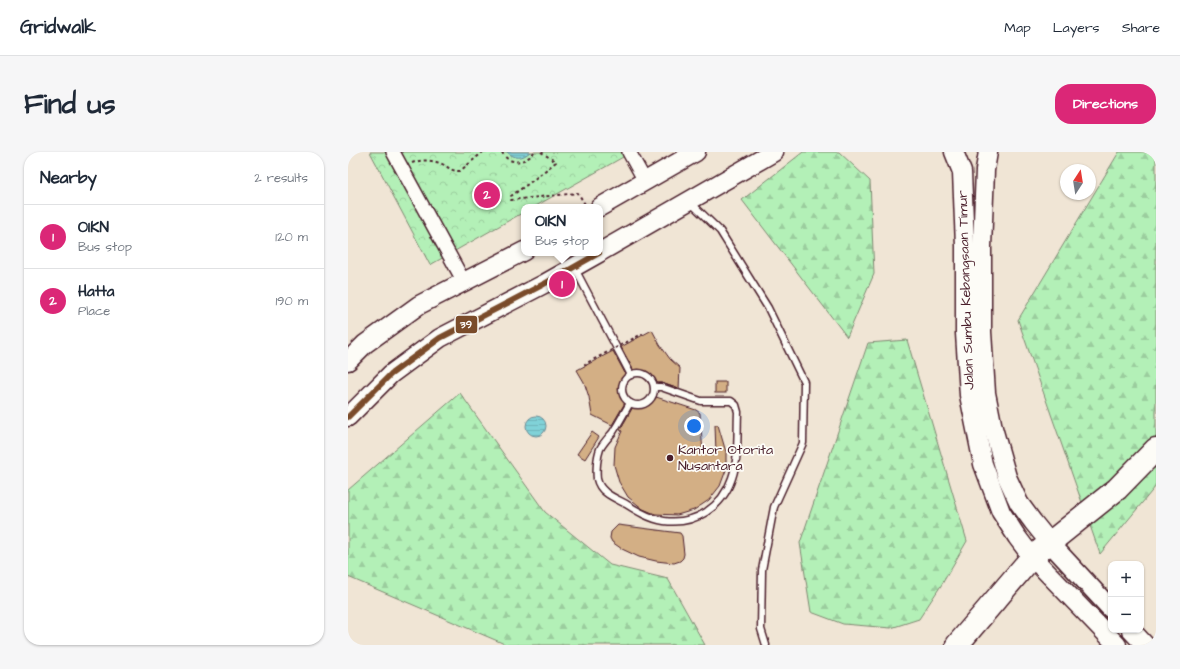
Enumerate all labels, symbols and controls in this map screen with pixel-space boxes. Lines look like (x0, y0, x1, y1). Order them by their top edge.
text: Gridwalk (20, 14, 96, 41)
text: Map (1004, 18, 1031, 38)
text: Layers (1053, 18, 1100, 38)
text: Share (1122, 18, 1160, 38)
button: Directions (1055, 84, 1156, 124)
text: Find us (24, 85, 115, 124)
north arrow (1060, 164, 1096, 200)
text: Nearby (40, 166, 97, 190)
text: 2 results (254, 169, 308, 187)
pin: 2 (474, 180, 500, 210)
street label: Jalan Sumbu Kebangsaan Timur (953, 190, 979, 390)
popup (521, 204, 603, 256)
text: OIKN (535, 211, 566, 232)
text: OIKN (78, 217, 109, 238)
text: 1 (52, 228, 54, 246)
text: 120 m (275, 228, 308, 246)
text: Bus stop (535, 232, 589, 250)
text: Bus stop (78, 238, 132, 256)
pin: 1 (549, 269, 575, 299)
text: Hatta (78, 281, 114, 302)
text: 2 (49, 292, 57, 310)
text: 190 m (275, 292, 308, 310)
text: Place (78, 302, 110, 320)
line badge: 39 (455, 315, 478, 334)
text: 39 (459, 317, 472, 332)
your location (684, 416, 704, 436)
place label: Kantor Otorita Nusantara (678, 440, 773, 476)
marker: Kantor Otorita Nusantara (665, 453, 675, 463)
map controls (1108, 561, 1144, 633)
button: + (1108, 561, 1144, 597)
button: − (1108, 597, 1144, 633)

